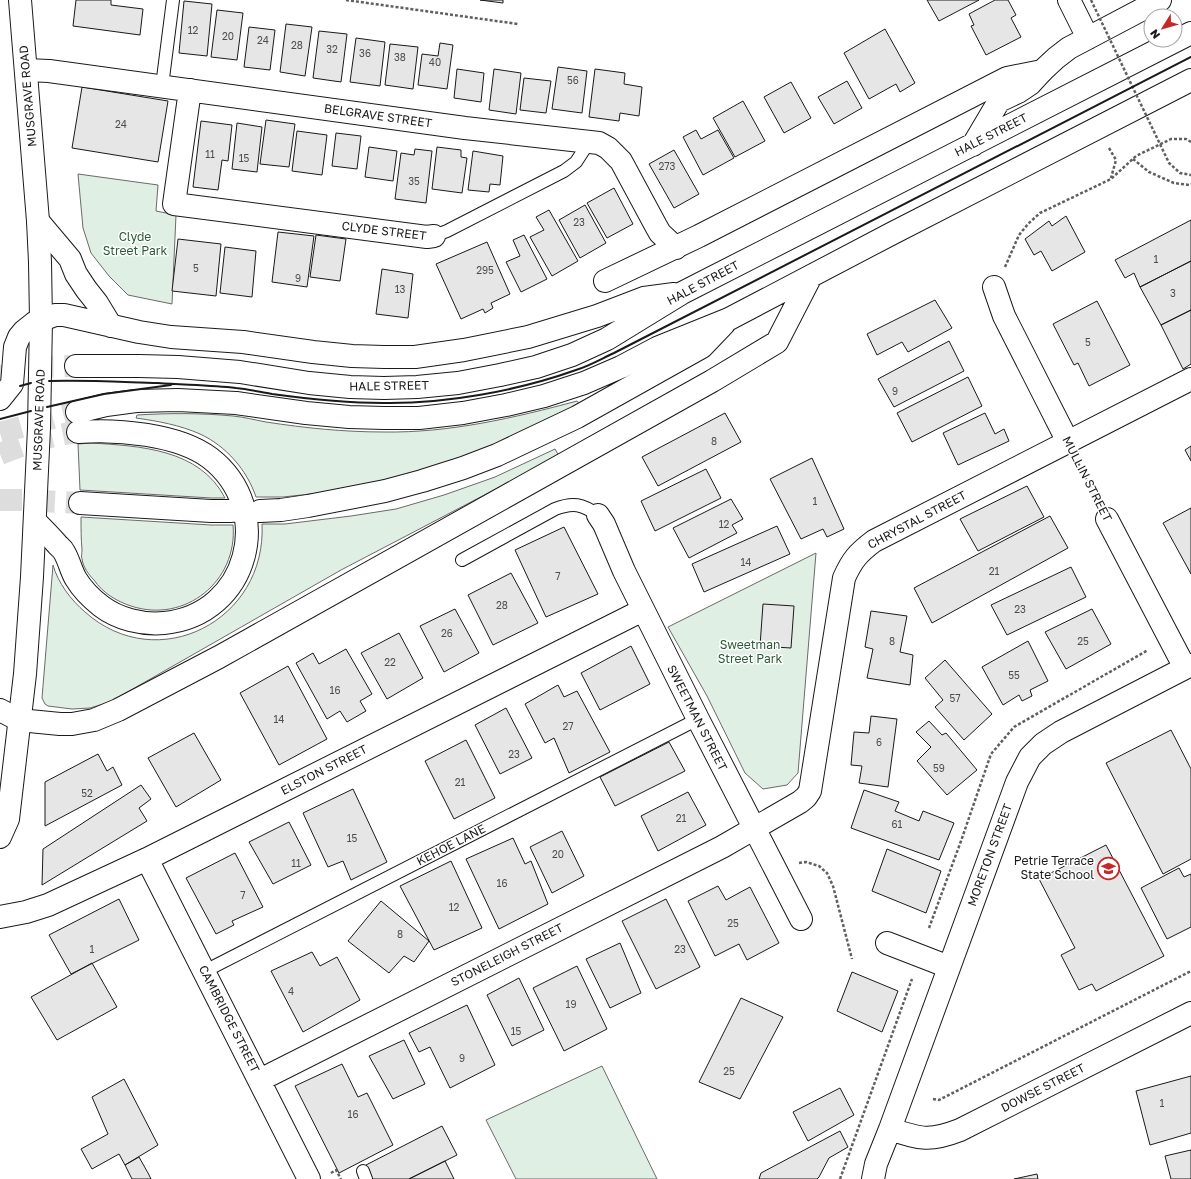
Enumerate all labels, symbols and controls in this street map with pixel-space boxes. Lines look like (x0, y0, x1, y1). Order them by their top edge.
north arrow (1143, 8, 1183, 48)
house number: 12 (188, 24, 199, 36)
text: N (1147, 27, 1162, 42)
house number: 20 (222, 30, 234, 42)
house number: 24 (257, 34, 269, 46)
house number: 28 (291, 39, 303, 51)
house number: 32 (326, 43, 338, 55)
street label: MUSGRAVE ROAD (16, 45, 39, 147)
house number: 36 (359, 47, 371, 59)
house number: 38 (394, 51, 406, 63)
house number: 40 (429, 56, 441, 68)
house number: 56 (567, 74, 579, 86)
street label: BELGRAVE STREET (323, 100, 434, 131)
street label: HALE STREET (952, 110, 1030, 159)
house number: 24 (115, 118, 127, 130)
house number: 11 (205, 148, 215, 160)
house number: 15 (239, 152, 250, 164)
house number: 273 (659, 160, 676, 172)
house number: 35 (408, 175, 420, 187)
house number: 23 (573, 216, 585, 228)
street label: CLYDE STREET (341, 218, 428, 243)
park label: Clyde Street Park (103, 229, 167, 258)
house number: 1 (1154, 253, 1159, 265)
street label: HALE STREET (664, 257, 742, 308)
house number: 5 (193, 262, 199, 274)
house number: 295 (476, 264, 494, 276)
house number: 9 (295, 272, 301, 284)
house number: 13 (395, 283, 405, 295)
house number: 3 (1170, 287, 1176, 299)
house number: 5 (1085, 336, 1091, 348)
street label: MUSGRAVE ROAD (29, 369, 48, 471)
street label: HALE STREET (349, 377, 430, 394)
house number: 9 (892, 385, 898, 397)
street label: MULLIN STREET (1059, 433, 1116, 525)
house number: 8 (711, 435, 717, 447)
street label: CHRYSTAL STREET (865, 487, 969, 552)
house number: 1 (813, 495, 818, 507)
house number: 12 (719, 518, 730, 530)
house number: 14 (741, 556, 751, 568)
house number: 21 (989, 565, 999, 577)
house number: 7 (555, 570, 561, 582)
house number: 28 (496, 599, 508, 611)
house number: 23 (1014, 603, 1026, 615)
house number: 26 (441, 627, 453, 639)
house number: 8 (889, 635, 895, 647)
house number: 25 (1077, 635, 1089, 647)
park label: Sweetman Street Park (718, 637, 782, 666)
house number: 22 (384, 656, 396, 668)
street label: SWEETMAN STREET (664, 662, 731, 774)
house number: 55 (1008, 669, 1020, 681)
house number: 16 (330, 684, 340, 696)
house number: 57 (949, 692, 961, 704)
house number: 14 (274, 713, 284, 725)
house number: 27 (562, 720, 574, 732)
house number: 6 (876, 736, 882, 748)
street label: ELSTON STREET (278, 741, 370, 798)
house number: 23 (508, 748, 520, 760)
house number: 59 (933, 762, 945, 774)
house number: 21 (455, 776, 465, 788)
house number: 52 (81, 787, 93, 799)
street label: MORETON STREET (964, 801, 1015, 908)
house number: 21 (676, 812, 686, 824)
house number: 61 (892, 818, 903, 830)
street label: KEHOE LANE (414, 821, 488, 868)
house number: 15 (347, 832, 358, 844)
house number: 20 (552, 848, 564, 860)
place label: Petrie Terrace State School (1014, 853, 1094, 882)
school or university icon: Petrie Terrace State School (1096, 855, 1122, 881)
house number: 11 (291, 857, 301, 869)
house number: 16 (497, 877, 507, 889)
house number: 7 (240, 889, 246, 901)
house number: 12 (449, 901, 460, 913)
house number: 25 (727, 917, 739, 929)
street label: STONELEIGH STREET (448, 919, 566, 989)
house number: 8 (397, 928, 403, 940)
house number: 1 (90, 943, 95, 955)
house number: 23 (674, 943, 686, 955)
street label: CAMBRIDGE STREET (196, 962, 263, 1076)
house number: 4 (288, 985, 294, 997)
house number: 19 (566, 998, 576, 1010)
house number: 15 (511, 1025, 522, 1037)
house number: 9 (459, 1052, 465, 1064)
street label: DOWSE STREET (998, 1060, 1088, 1115)
house number: 25 (723, 1065, 735, 1077)
house number: 1 (1160, 1097, 1165, 1109)
house number: 16 (348, 1108, 358, 1120)

